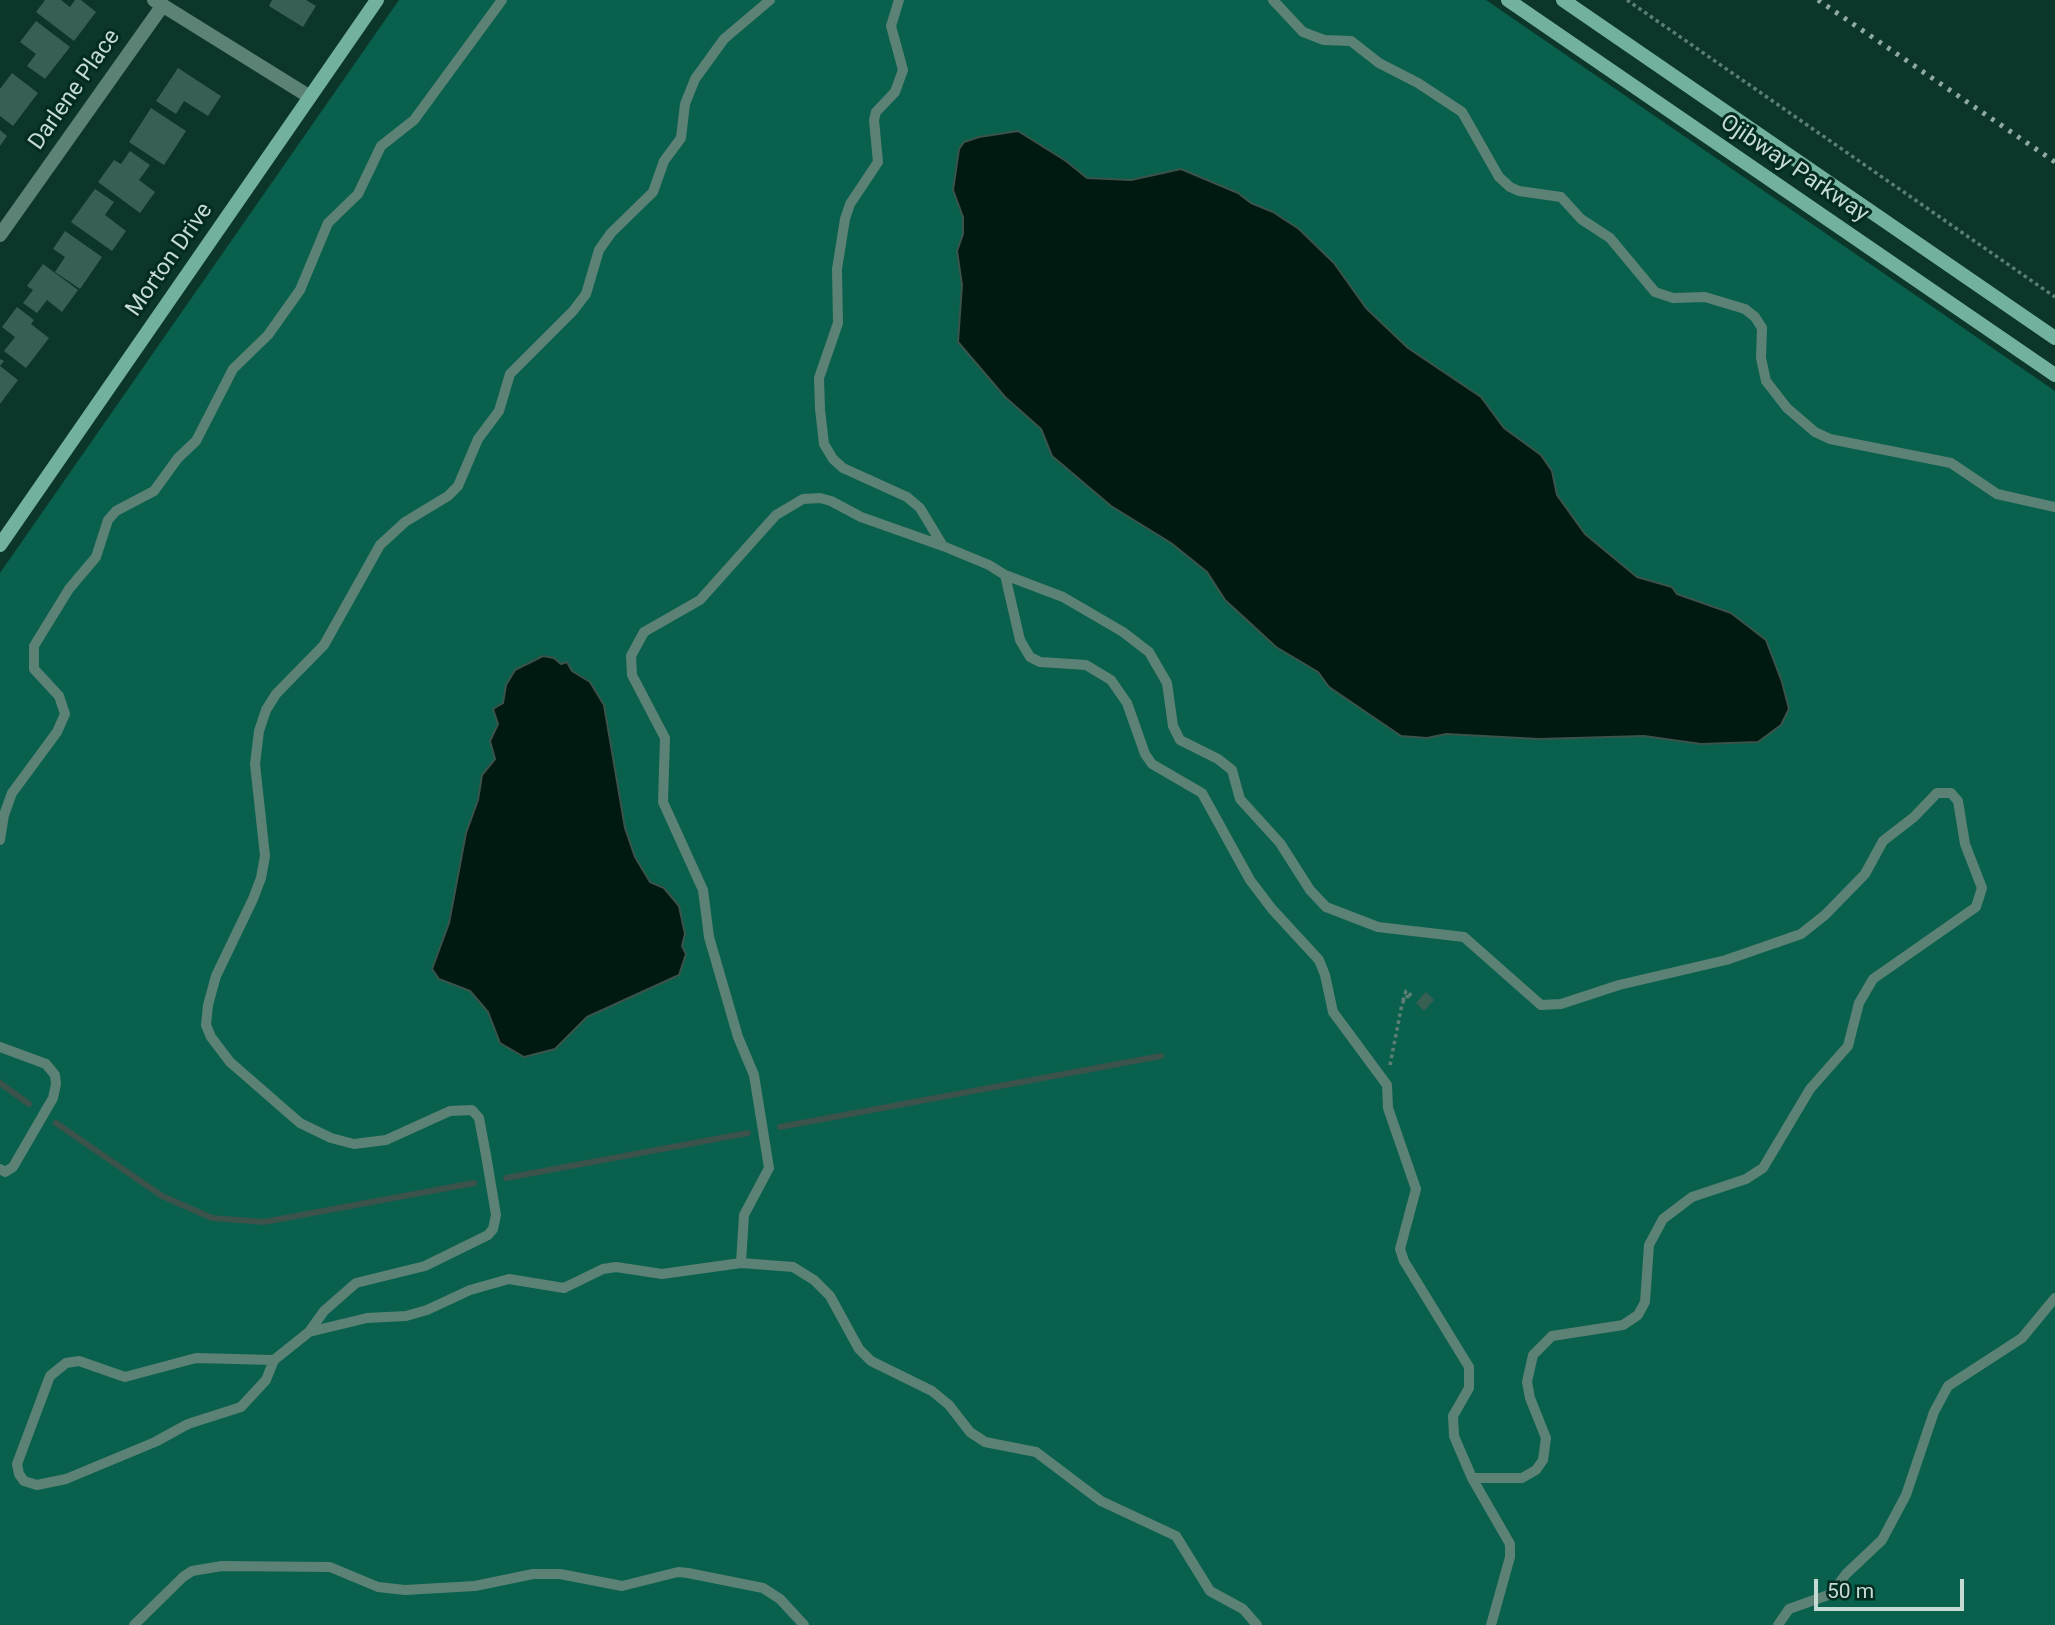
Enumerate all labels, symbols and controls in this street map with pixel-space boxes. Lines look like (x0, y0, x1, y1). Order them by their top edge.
street label: Darlene Place (23, 24, 127, 156)
street label: Ojibway Parkway (1715, 109, 1873, 229)
street label: Morton Drive (121, 198, 219, 322)
scale bar (1817, 1566, 1968, 1610)
text: 50 m (1827, 1579, 1874, 1603)

